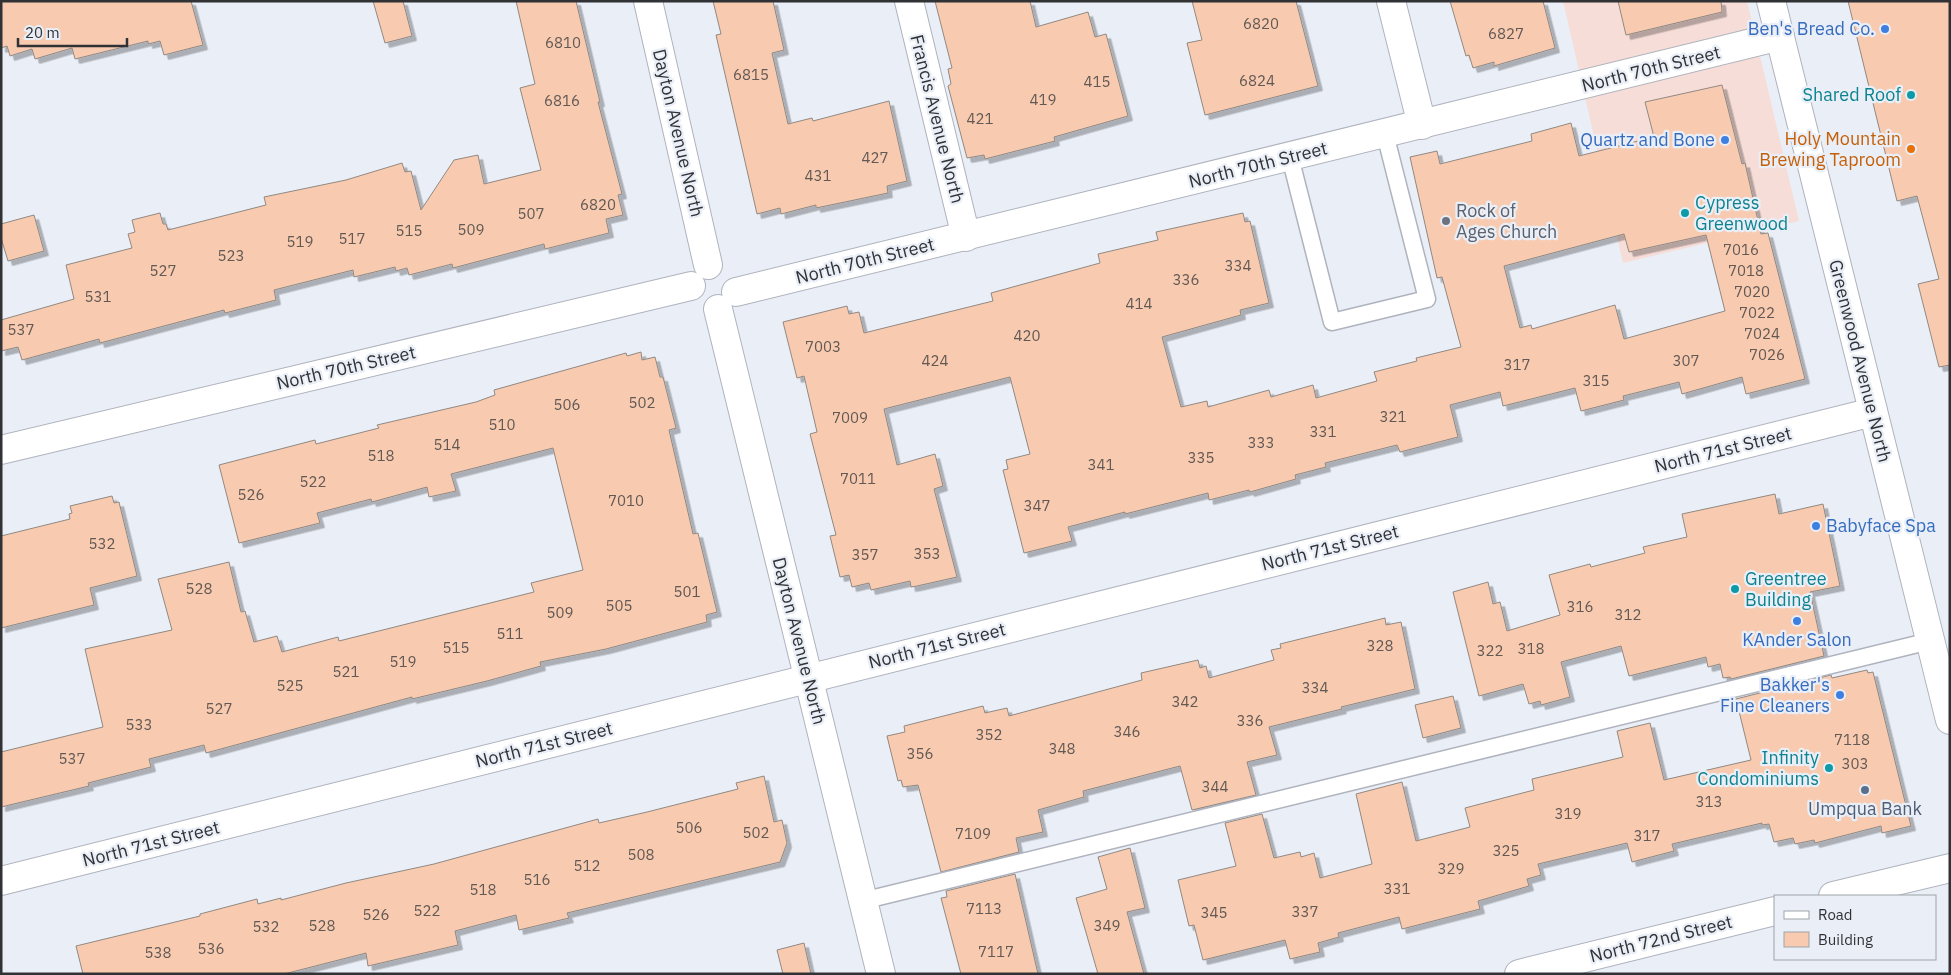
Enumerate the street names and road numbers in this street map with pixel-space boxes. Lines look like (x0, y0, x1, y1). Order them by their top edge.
street label: Francis Avenue North (905, 32, 970, 206)
street label: North 70th Street (1579, 40, 1723, 97)
street label: Dayton Avenue North (648, 47, 709, 219)
street label: North 70th Street (1186, 136, 1330, 193)
street label: North 70th Street (793, 232, 937, 289)
street label: Greenwood Avenue North (1824, 257, 1897, 465)
street label: North 70th Street (274, 340, 418, 395)
street label: North 71st Street (1652, 421, 1794, 478)
street label: North 71st Street (1259, 519, 1401, 576)
street label: Dayton Avenue North (768, 555, 831, 727)
street label: North 71st Street (866, 617, 1008, 674)
street label: North 71st Street (473, 716, 615, 773)
street label: North 71st Street (80, 815, 222, 872)
street label: North 72nd Street (1587, 910, 1735, 967)

